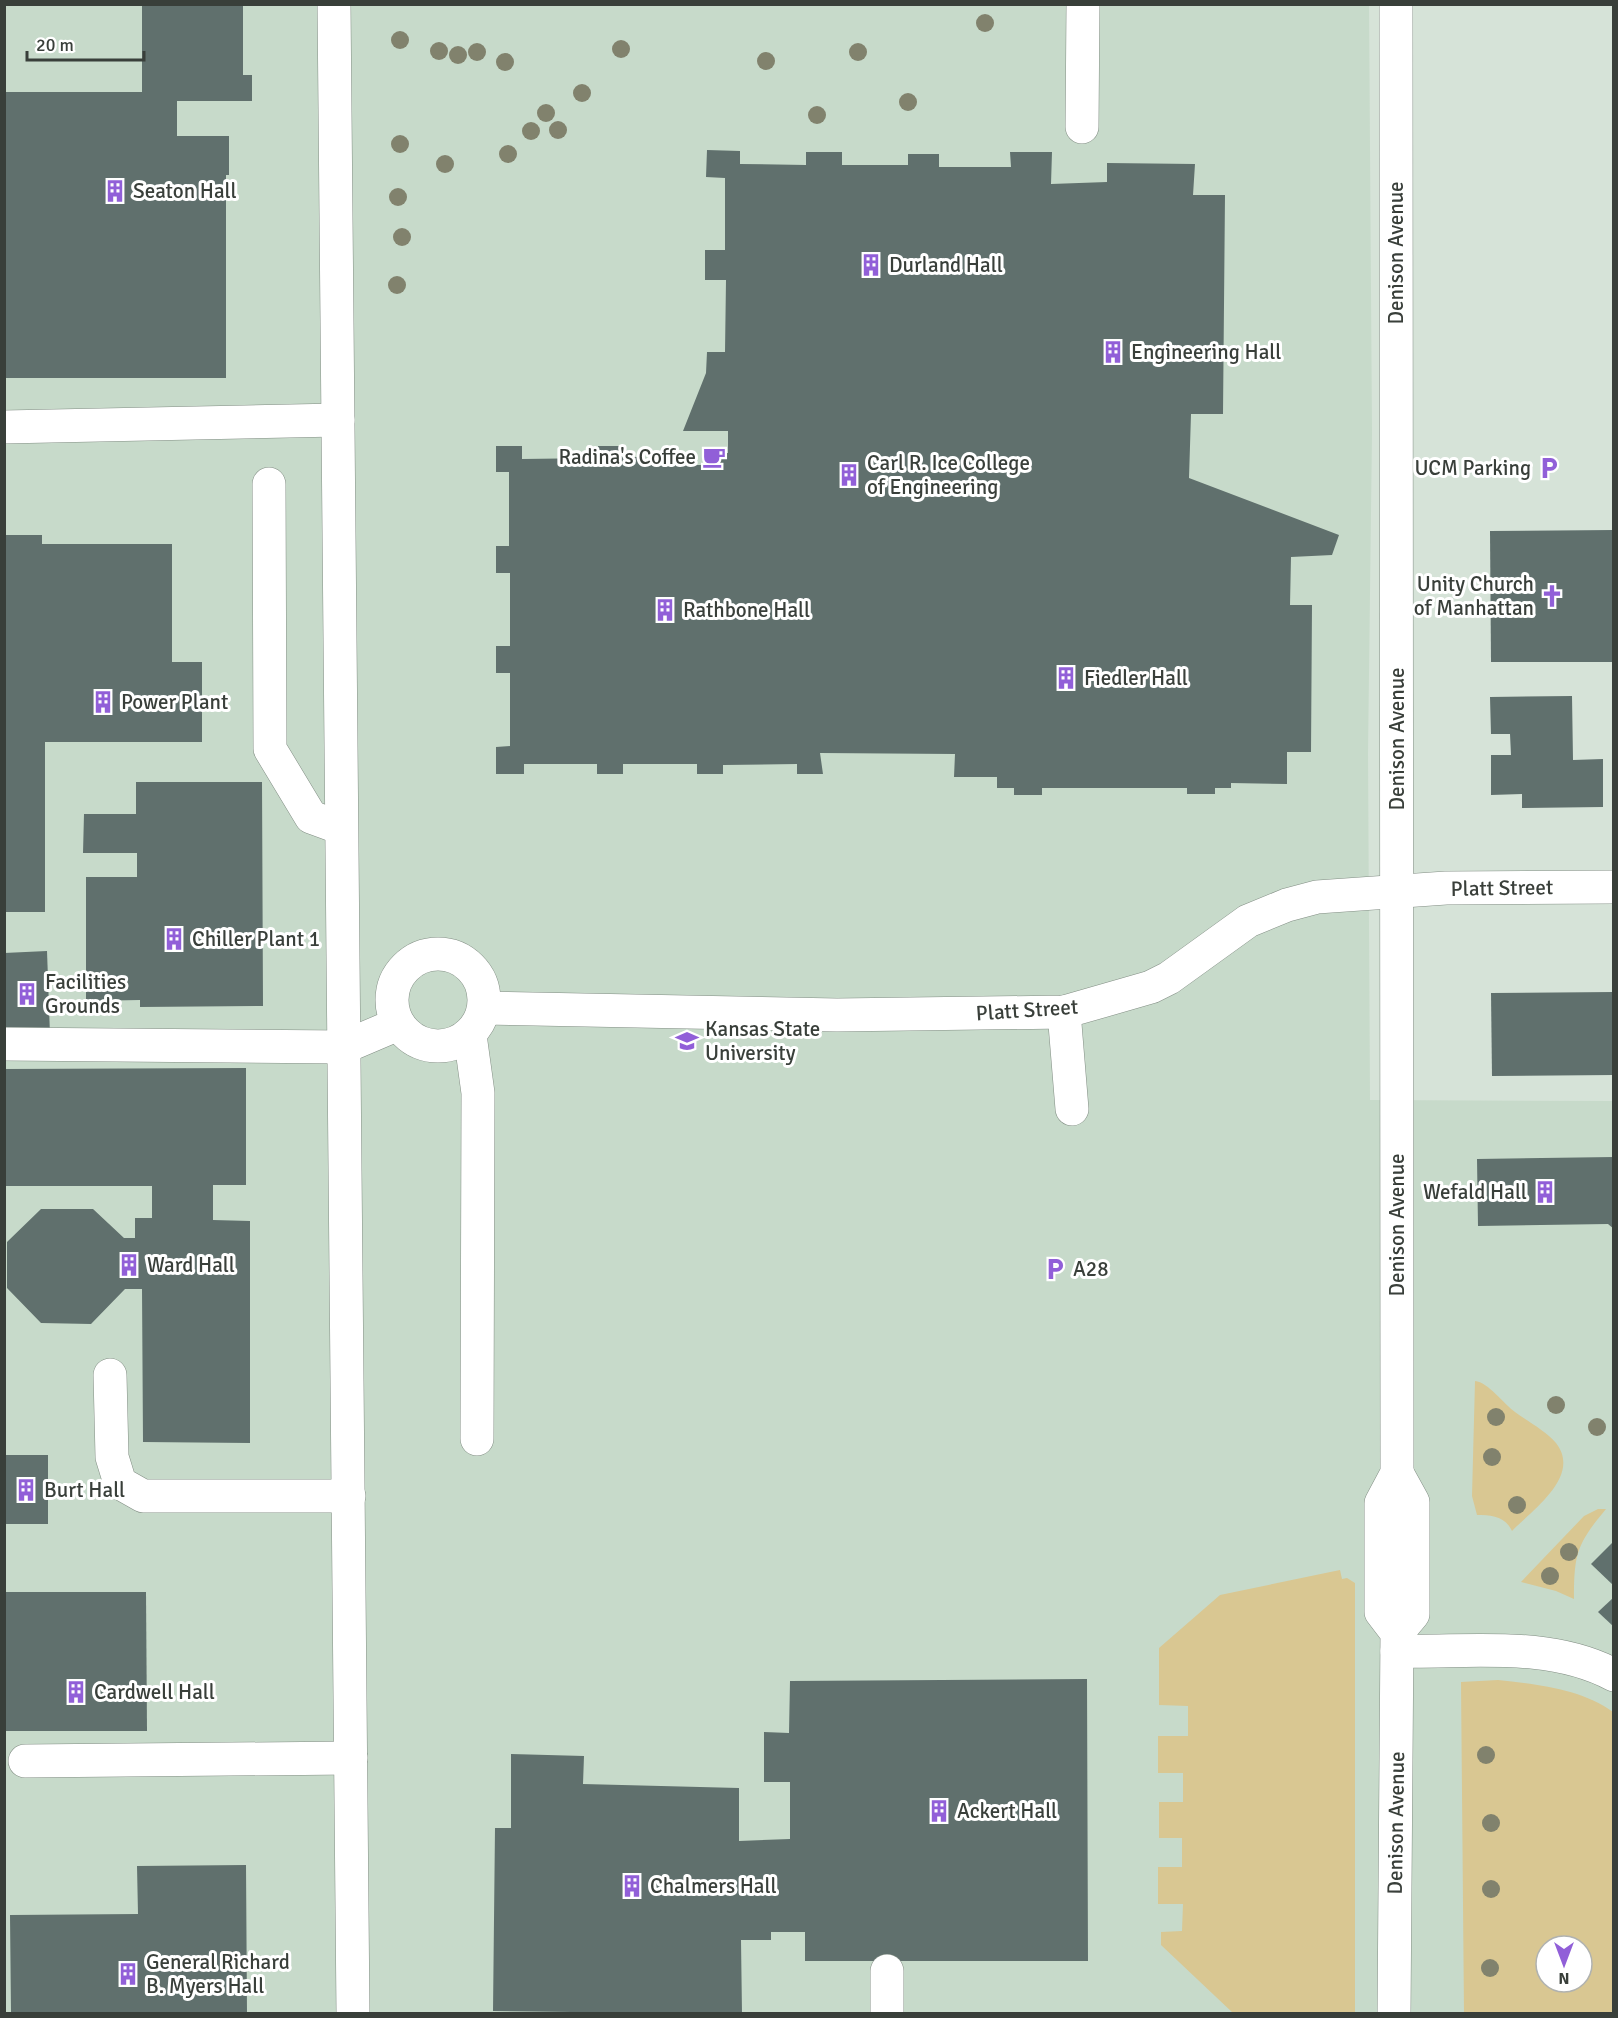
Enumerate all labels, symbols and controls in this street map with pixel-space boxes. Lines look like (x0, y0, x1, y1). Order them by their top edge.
scale bar (27, 24, 144, 62)
text: 20 m (36, 34, 74, 56)
building icon: Seaton Hall (102, 178, 128, 204)
place label: Seaton Hall (133, 178, 237, 204)
street label: Denison Avenue (1383, 181, 1409, 325)
building icon: Durland Hall (858, 252, 884, 278)
place label: Durland Hall (889, 252, 1003, 278)
building icon: Engineering Hall (1100, 339, 1126, 365)
place label: Engineering Hall (1131, 339, 1281, 365)
place label: Radina's Coffee (558, 444, 696, 470)
cafe icon: Radina's Coffee (701, 444, 727, 470)
place label: Carl R. Ice College of Engineering (867, 450, 1030, 500)
place label: UCM Parking (1414, 455, 1531, 481)
parking icon: UCM Parking (1536, 455, 1562, 481)
building icon: Carl R. Ice College of Engineering (836, 462, 862, 488)
place label: Unity Church of Manhattan (1414, 571, 1534, 621)
church icon: Unity Church of Manhattan (1539, 583, 1565, 609)
building icon: Rathbone Hall (652, 597, 678, 623)
place label: Rathbone Hall (683, 597, 810, 623)
building icon: Fiedler Hall (1053, 665, 1079, 691)
place label: Fiedler Hall (1084, 665, 1188, 691)
street label: Denison Avenue (1384, 667, 1410, 811)
building icon: Power Plant (90, 689, 116, 715)
place label: Power Plant (121, 689, 228, 715)
street label: Platt Street (1450, 874, 1554, 902)
building icon: Chiller Plant 1 (161, 926, 187, 952)
place label: Chiller Plant 1 (192, 926, 320, 952)
place label: Facilities Grounds (45, 969, 126, 1019)
building icon: Facilities Grounds (14, 981, 40, 1007)
street label: Platt Street (975, 993, 1079, 1027)
place label: Kansas State University (705, 1016, 820, 1066)
school or university icon: Kansas State University (674, 1028, 700, 1054)
street label: Denison Avenue (1384, 1153, 1410, 1297)
place label: Wefald Hall (1423, 1179, 1527, 1205)
building icon: Wefald Hall (1532, 1179, 1558, 1205)
building icon: Ward Hall (116, 1252, 142, 1278)
place label: Ward Hall (147, 1252, 235, 1278)
parking icon: A28 (1042, 1256, 1068, 1282)
place label: A28 (1073, 1256, 1109, 1282)
building icon: Burt Hall (13, 1477, 39, 1503)
place label: Burt Hall (44, 1477, 125, 1503)
building icon: Cardwell Hall (63, 1679, 89, 1705)
place label: Cardwell Hall (94, 1679, 215, 1705)
street label: Denison Avenue (1382, 1751, 1410, 1895)
building icon: Ackert Hall (926, 1798, 952, 1824)
place label: Ackert Hall (957, 1798, 1057, 1824)
building icon: Chalmers Hall (619, 1873, 645, 1899)
place label: Chalmers Hall (650, 1873, 777, 1899)
north arrow (1534, 1934, 1594, 1994)
place label: General Richard B. Myers Hall (146, 1949, 290, 1999)
building icon: General Richard B. Myers Hall (115, 1961, 141, 1987)
text: N (1558, 1968, 1570, 1988)

